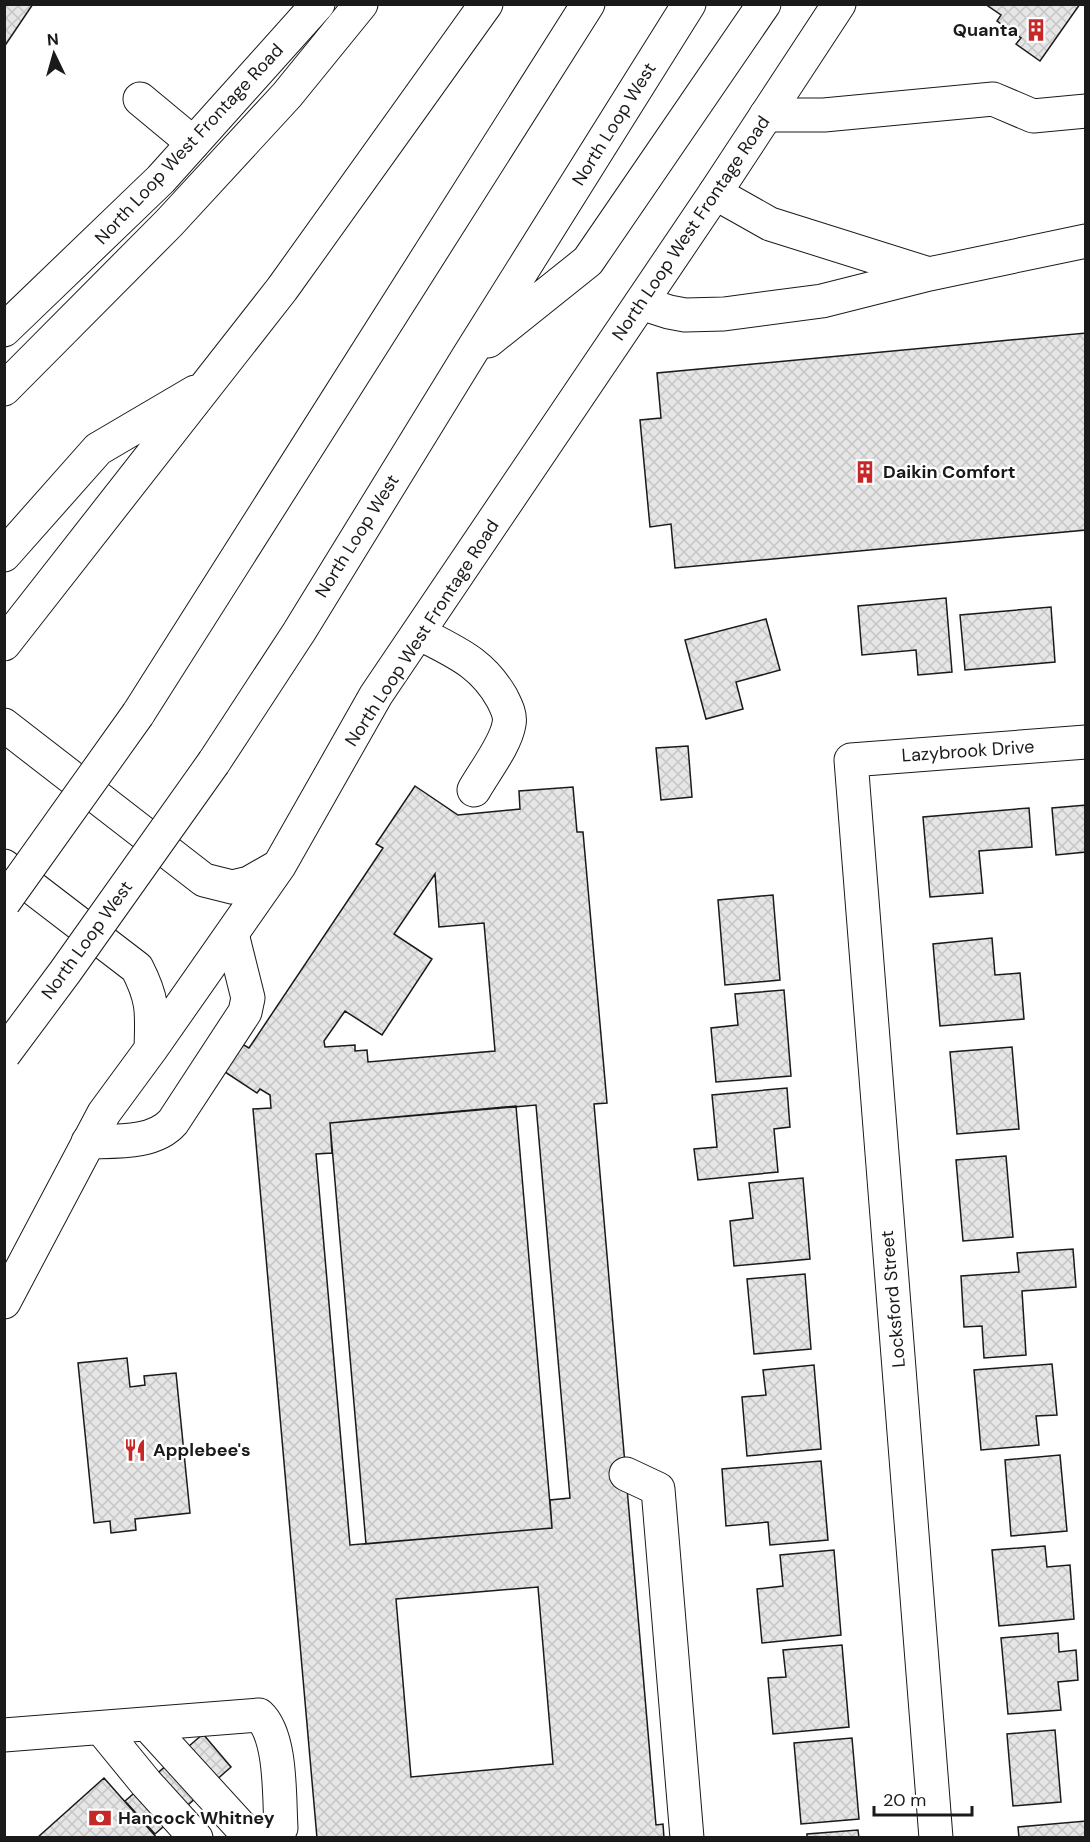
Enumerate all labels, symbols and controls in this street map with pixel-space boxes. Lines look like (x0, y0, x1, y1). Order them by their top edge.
building icon: Quanta (1023, 17, 1049, 43)
place label: Quanta (953, 18, 1018, 42)
north arrow (24, 24, 84, 84)
text: N (46, 29, 59, 51)
street label: North Loop West Frontage Road (89, 39, 289, 249)
street label: North Loop West (566, 58, 662, 190)
street label: North Loop West Frontage Road (607, 111, 775, 345)
building icon: Daikin Comfort (852, 459, 878, 485)
place label: Daikin Comfort (883, 460, 1016, 484)
street label: North Loop West (309, 470, 405, 602)
street label: North Loop West Frontage Road (339, 515, 505, 751)
street label: Lazybrook Drive (901, 734, 1035, 768)
street label: North Loop West (36, 876, 138, 1004)
street label: Locksford Street (875, 1229, 911, 1369)
restaurant icon: Applebee's (122, 1437, 148, 1463)
place label: Applebee's (153, 1438, 251, 1462)
scale bar (874, 1779, 972, 1817)
text: 20 m (883, 1788, 926, 1812)
bank icon: Hancock Whitney (87, 1805, 113, 1831)
place label: Hancock Whitney (118, 1806, 275, 1830)

